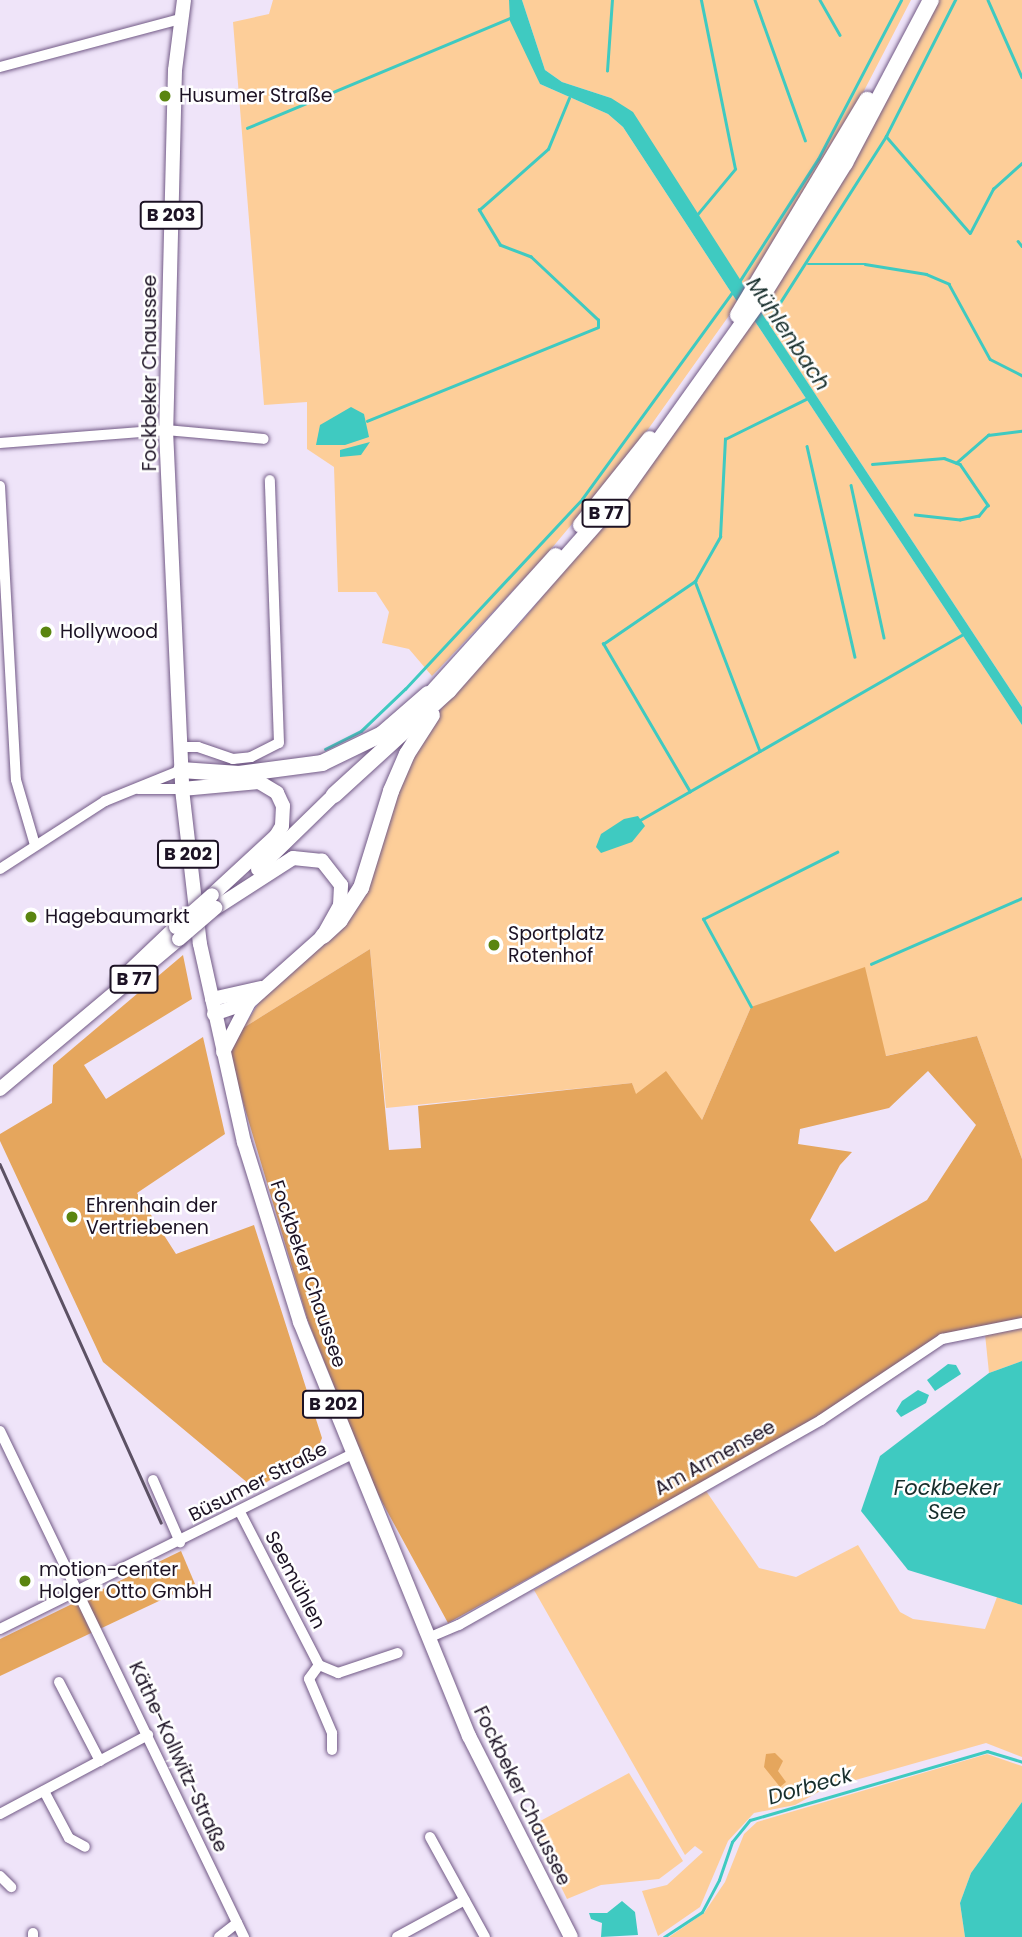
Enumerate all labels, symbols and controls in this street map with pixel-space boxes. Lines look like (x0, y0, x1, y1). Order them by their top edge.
place label: Husumer Straße (179, 85, 333, 107)
marker: Husumer Straße (157, 88, 173, 104)
road number: B 203 (140, 200, 202, 230)
water label: Mühlenbach (741, 273, 835, 395)
street label: Fockbeker Chaussee (139, 275, 161, 471)
road number: B 77 (582, 499, 630, 528)
place label: Hollywood (60, 621, 158, 643)
marker: Hollywood (38, 624, 54, 640)
road number: B 202 (156, 840, 220, 868)
place label: Hagebaumarkt (45, 906, 190, 928)
marker: Hagebaumarkt (23, 909, 39, 925)
place label: Sportplatz Rotenhof (508, 923, 604, 967)
marker: Sportplatz Rotenhof (486, 937, 502, 953)
road number: B 77 (110, 964, 158, 994)
street label: Fockbeker Chaussee (265, 1177, 351, 1371)
place label: Ehrenhain der Vertriebenen (86, 1195, 218, 1239)
marker: Ehrenhain der Vertriebenen (64, 1209, 80, 1225)
road number: B 202 (302, 1390, 364, 1419)
street label: Am Armensee (651, 1415, 779, 1501)
street label: Büsumer Straße (185, 1437, 331, 1527)
water label: Fockbeker See (894, 1475, 1000, 1525)
street label: Seemühlen (260, 1527, 330, 1633)
place label: motion-center Holger Otto GmbH (39, 1559, 212, 1603)
marker: motion-center Holger Otto GmbH (17, 1573, 33, 1589)
street label: Käthe-Kollwitz-Straße (124, 1658, 232, 1856)
street label: Fockbeker Chaussee (469, 1703, 575, 1889)
water label: Dorbeck (765, 1762, 855, 1810)

